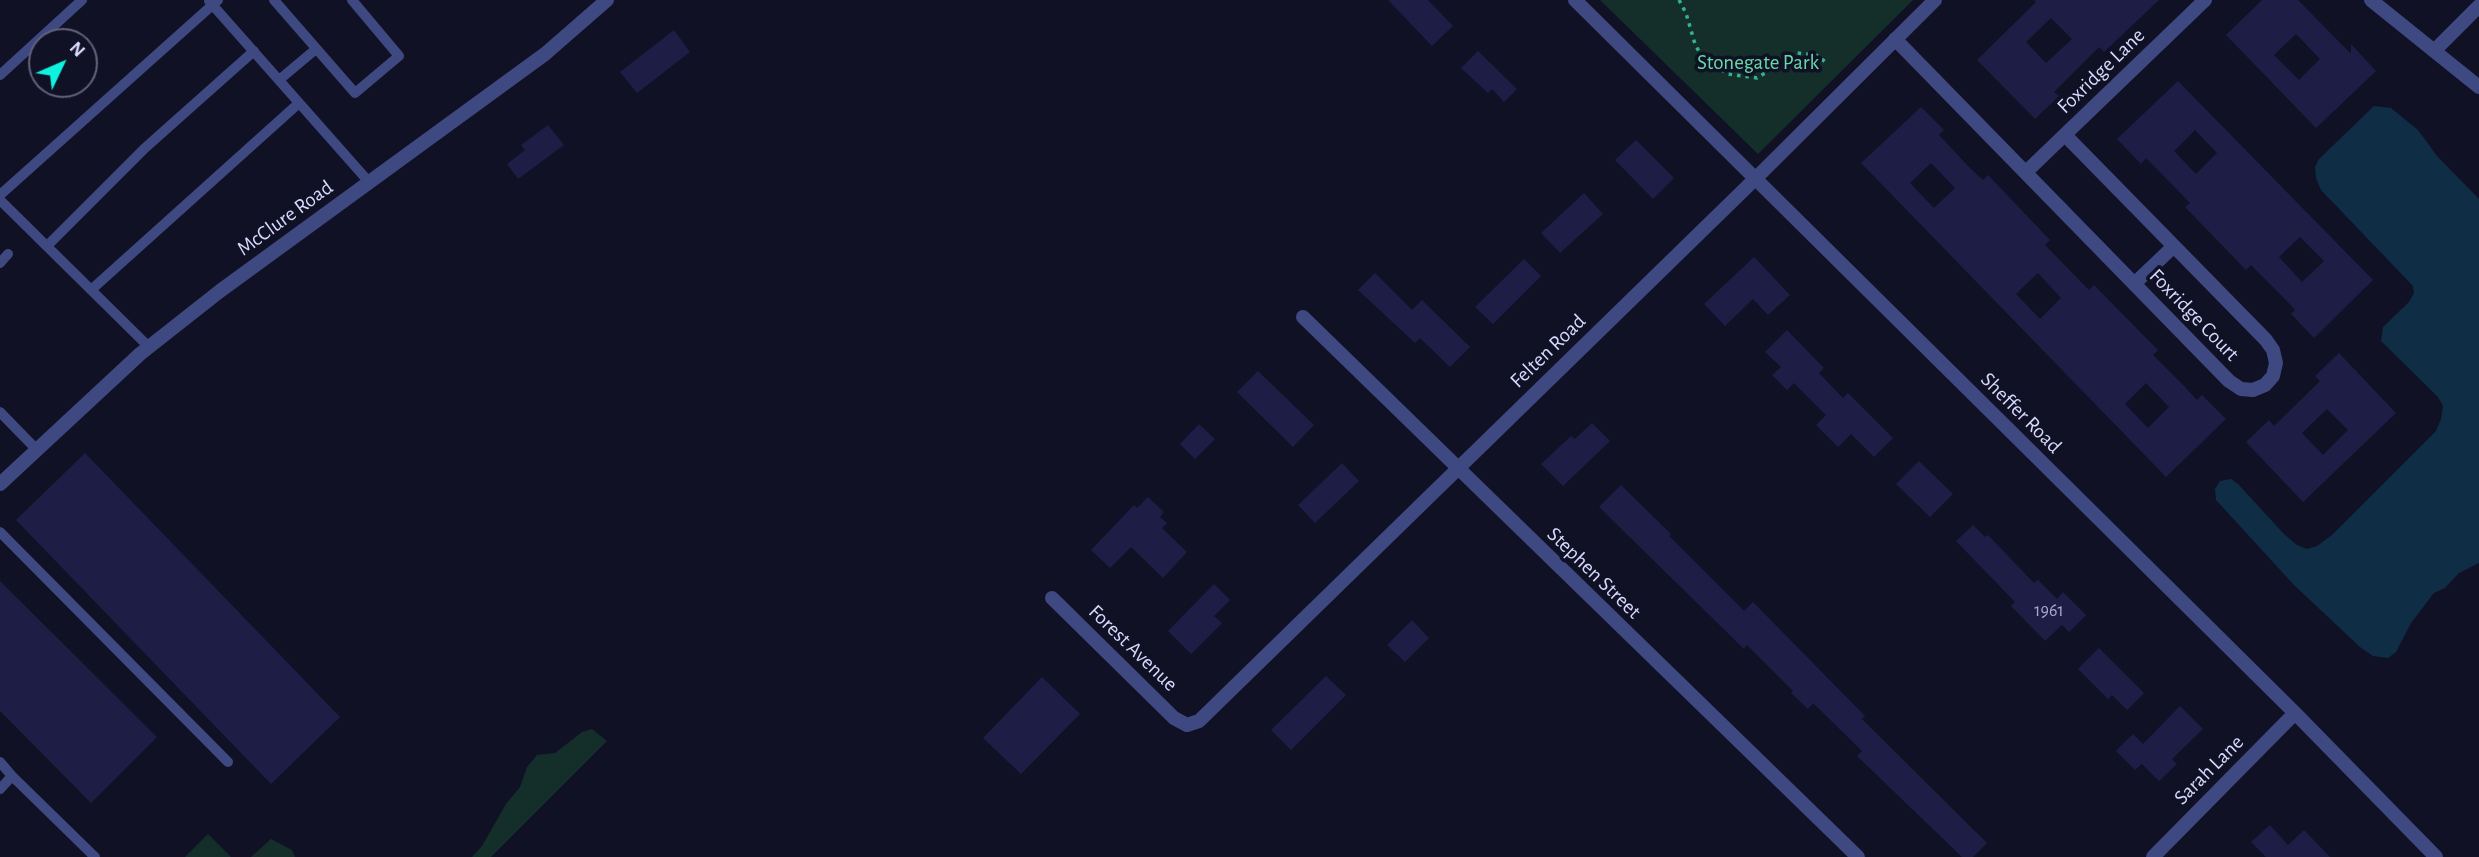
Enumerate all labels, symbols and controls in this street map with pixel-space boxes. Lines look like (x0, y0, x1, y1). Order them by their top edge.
street label: Foxridge Lane (2052, 23, 2150, 119)
north arrow (28, 28, 98, 98)
text: N (66, 38, 88, 61)
park label: Stonegate Park (1697, 50, 1819, 76)
street label: McClure Road (232, 175, 338, 261)
street label: Foxridge Court (2144, 264, 2244, 366)
street label: Felten Road (1505, 309, 1591, 393)
street label: Sheffer Road (1975, 367, 2067, 459)
street label: Stephen Street (1542, 522, 1646, 624)
street label: Forest Avenue (1083, 599, 1183, 697)
house number: 1961 (2034, 600, 2064, 622)
street label: Sarah Lane (2169, 730, 2249, 810)

